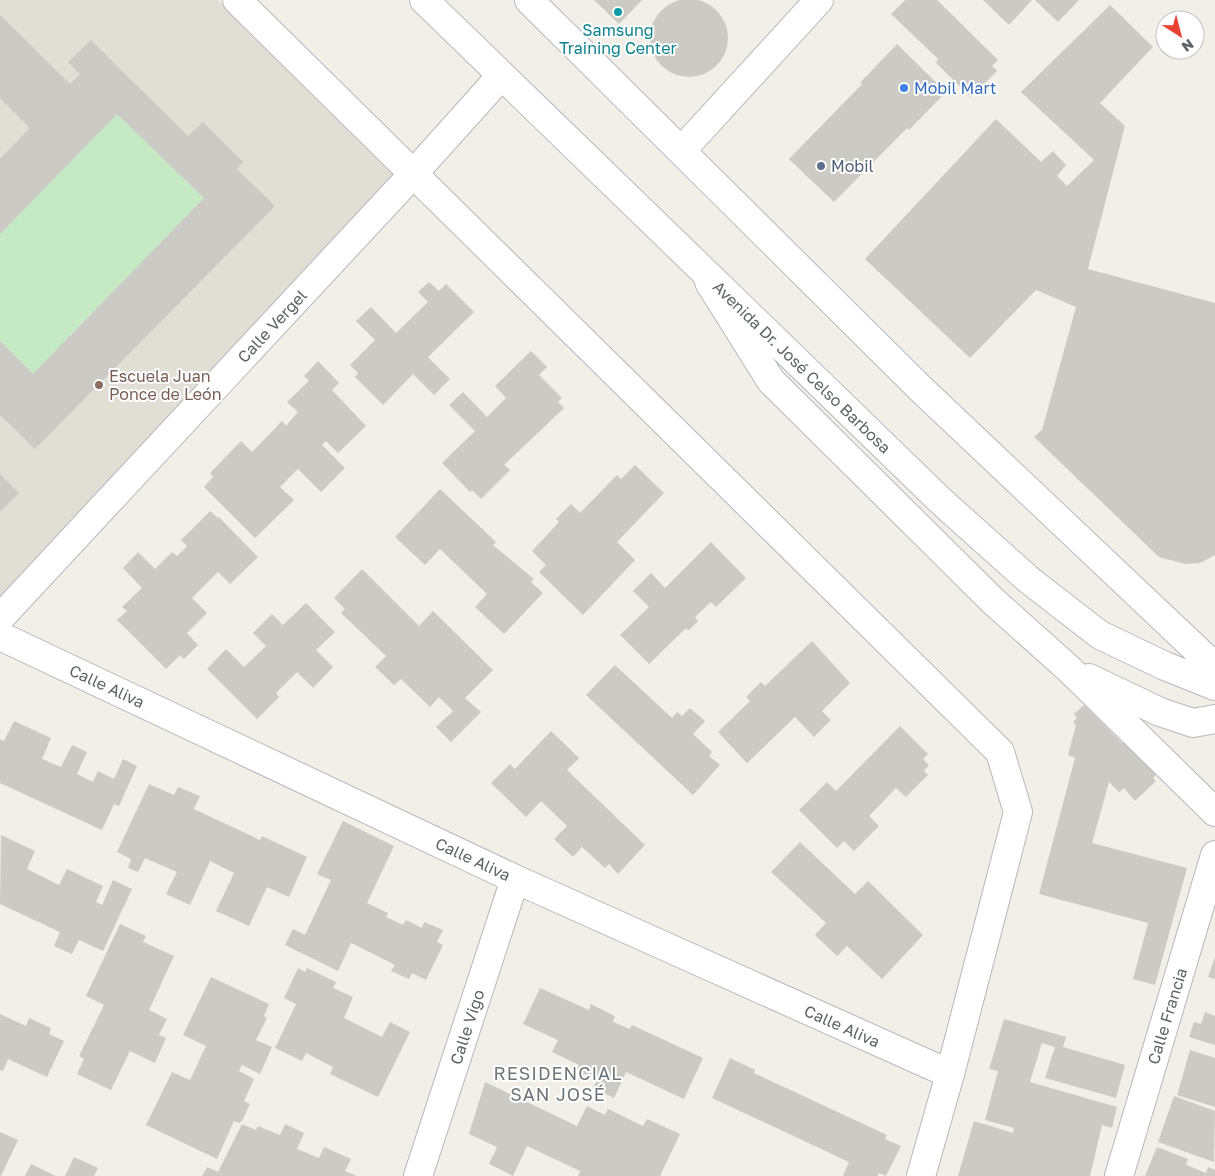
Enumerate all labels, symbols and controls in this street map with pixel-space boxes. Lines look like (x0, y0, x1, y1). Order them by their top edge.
marker: Samsung Training Center (612, 6, 624, 18)
north arrow (1155, 10, 1205, 60)
place label: Samsung Training Center (559, 20, 677, 58)
text: N (1179, 36, 1197, 56)
place label: Mobil Mart (914, 78, 996, 98)
marker: Mobil Mart (898, 82, 910, 94)
place label: Mobil (831, 156, 874, 176)
marker: Mobil (815, 160, 827, 172)
street label: Avenida Dr. José Celso Barbosa (709, 277, 895, 457)
street label: Calle Vergel (233, 285, 311, 367)
place label: Escuela Juan Ponce de León (109, 366, 222, 404)
marker: Escuela Juan Ponce de León (93, 379, 105, 391)
street label: Calle Aliva (66, 660, 148, 712)
street label: Calle Aliva (432, 833, 514, 885)
street label: Calle Francia (1143, 965, 1191, 1067)
street label: Calle Vigo (445, 987, 489, 1067)
street label: Calle Aliva (801, 1000, 883, 1052)
district label: RESIDENCIAL SAN JOSÉ (494, 1062, 622, 1105)

